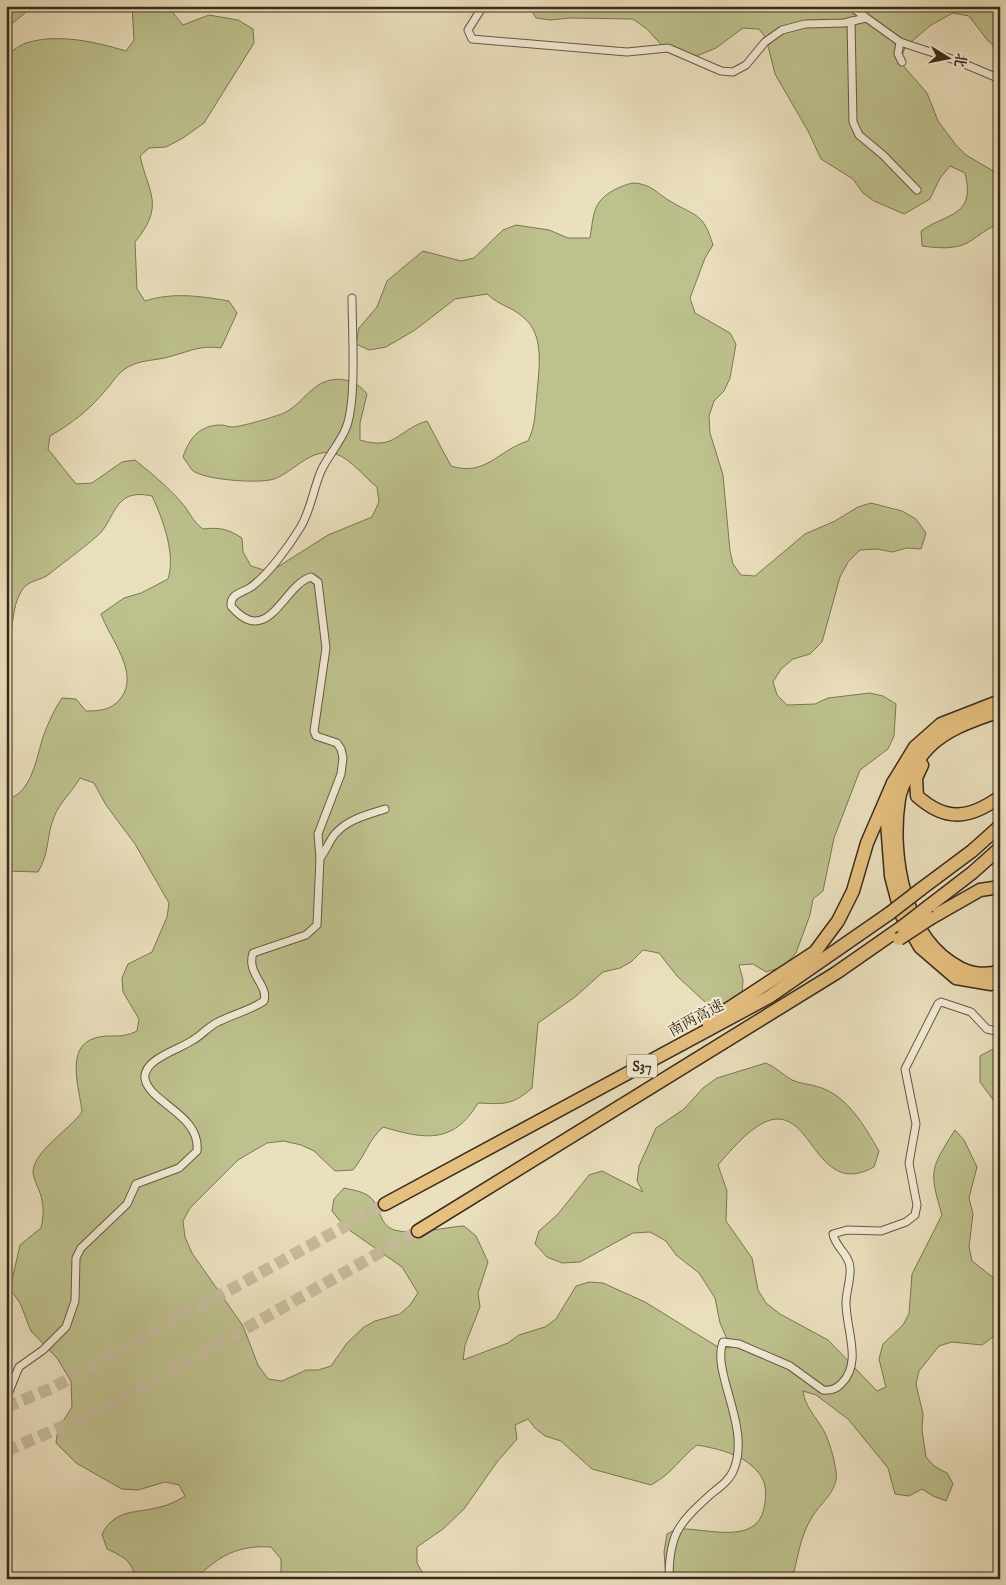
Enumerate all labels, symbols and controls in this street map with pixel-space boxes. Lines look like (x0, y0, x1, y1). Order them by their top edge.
north arrow (924, 32, 974, 82)
text: 北 (950, 52, 970, 69)
street label: 南两高速 (665, 996, 727, 1041)
road number: S37 (627, 1054, 657, 1078)

